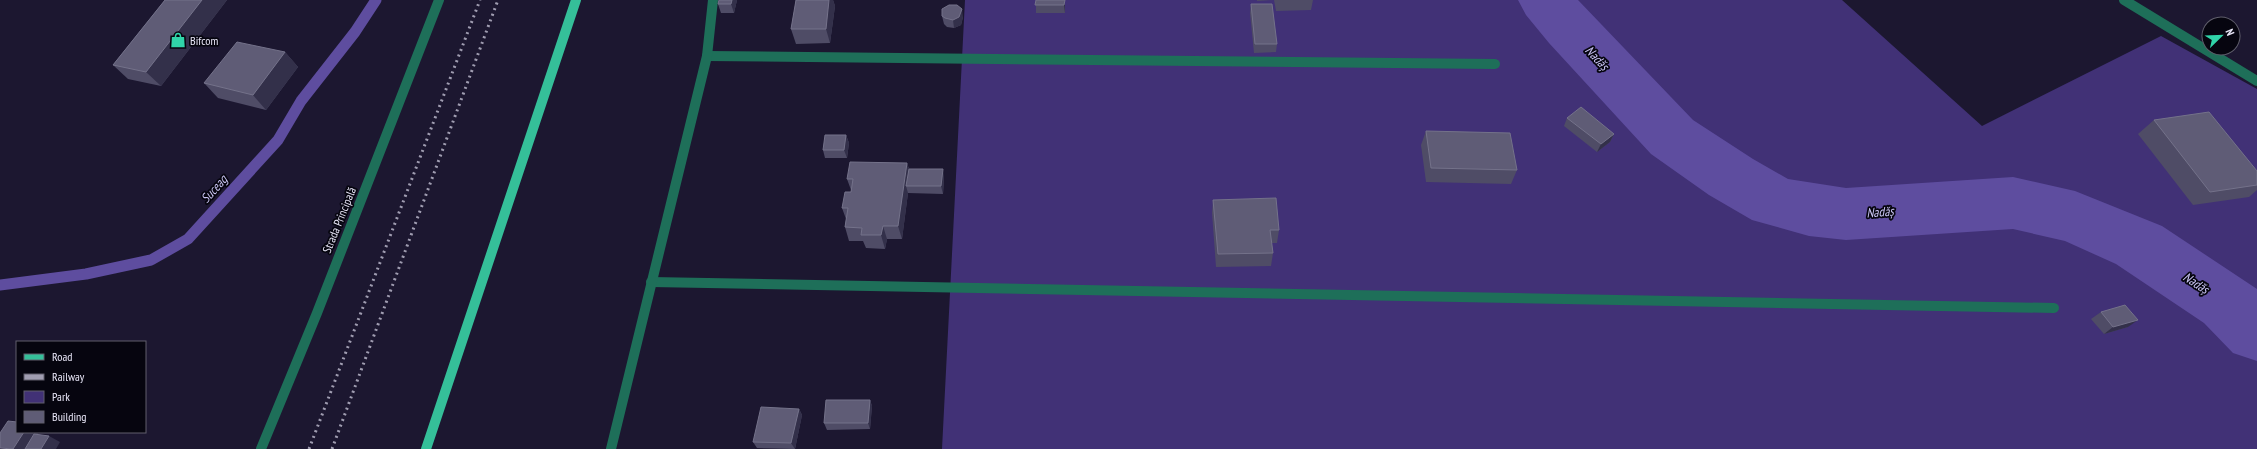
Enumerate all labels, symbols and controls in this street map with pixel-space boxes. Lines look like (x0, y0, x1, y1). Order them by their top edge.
north arrow (2201, 16, 2241, 56)
text: N (2223, 27, 2238, 38)
shop icon: Bifcom (169, 31, 187, 49)
place label: Bifcom (190, 33, 218, 48)
water label: Nadăș (1581, 42, 1614, 75)
water label: Suceag (197, 170, 232, 207)
street label: Strada Principală (319, 185, 359, 255)
water label: Nadăș (1866, 202, 1896, 221)
water label: Nadăș (2180, 268, 2213, 298)
legend (16, 341, 146, 433)
text: Road (52, 349, 72, 364)
text: Railway (52, 369, 85, 384)
text: Park (52, 389, 70, 404)
text: Building (52, 409, 87, 424)

